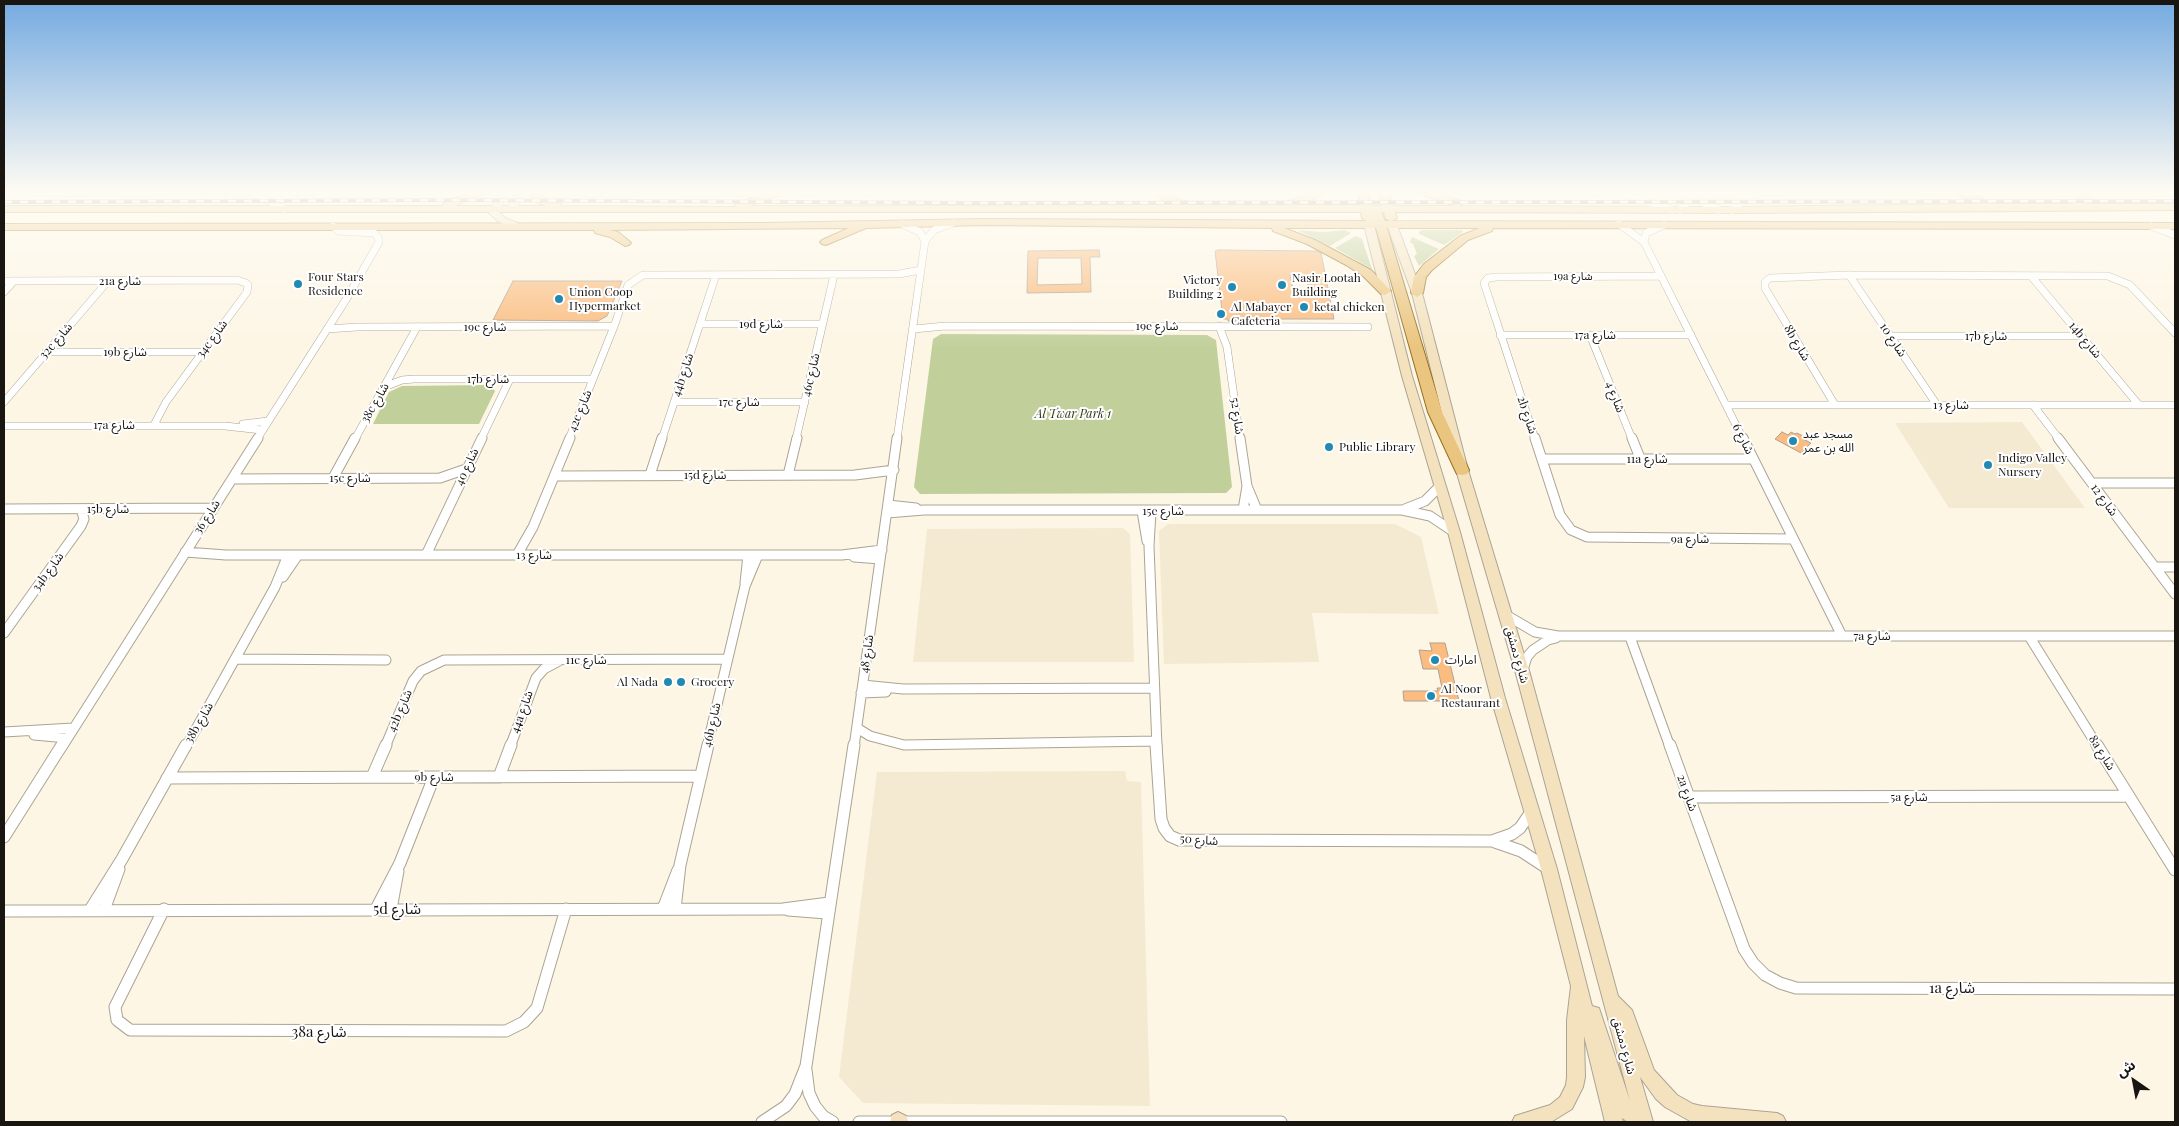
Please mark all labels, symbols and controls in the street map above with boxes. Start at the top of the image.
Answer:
place label: Four Stars Residence [308,270,364,298]
street label: 19a شارع [1553,270,1593,284]
place label: Nasir Lootah Building [1292,271,1361,299]
place label: Victory Building 2 [1168,273,1222,301]
street label: 21a شارع [99,274,141,288]
marker: Four Stars Residence [292,278,304,290]
marker: Nasir Lootah Building [1276,279,1288,291]
marker: Victory Building 2 [1226,281,1238,293]
place label: Union Coop Hypermarket [569,285,641,313]
marker: Union Coop Hypermarket [553,293,565,305]
place label: Al Mabayer Cafeteria [1231,300,1291,328]
place label: ketal chicken [1314,300,1385,314]
marker: ketal chicken [1298,301,1310,313]
marker: Al Mabayer Cafeteria [1215,308,1227,320]
street label: 34c شارع [193,317,231,361]
street label: 19d شارع [739,317,783,331]
street label: 19e شارع [1136,319,1178,333]
street label: 14b شارع [2066,319,2104,361]
street label: 32c شارع [36,320,76,362]
street label: 19c شارع [464,320,506,334]
street label: شارع 10 [1876,320,1910,360]
street label: 8b شارع [1781,322,1813,364]
street label: 17a شارع [1574,328,1616,342]
street label: 17b شارع [1965,329,2007,343]
street label: 19b شارع [103,345,147,359]
street label: 44b شارع [669,351,697,399]
street label: 46c شارع [799,352,823,398]
street label: 17b شارع [467,372,509,386]
street label: شارع 4 [1602,379,1628,415]
street label: 38c شارع [358,380,392,426]
street label: 42c شارع [565,388,595,434]
street label: 2b شارع [1514,394,1540,436]
street label: 17c شارع [718,395,760,409]
street label: شارع 52 [1227,397,1247,435]
street label: شارع 13 [1933,398,1969,412]
park label: Al Twar Park 1 [1035,407,1111,421]
street label: 17a شارع [93,418,135,432]
street label: شارع 6 [1729,421,1757,457]
place label: مسجد عبد الله بن عمر [1803,427,1854,455]
marker: مسجد عبد الله بن عمر [1787,435,1799,447]
place label: Public Library [1339,440,1415,454]
marker: Public Library [1323,441,1335,453]
street label: شارع 40 [452,446,482,488]
place label: Indigo Valley Nursery [1998,451,2067,479]
street label: 11a شارع [1626,452,1668,466]
marker: Indigo Valley Nursery [1982,459,1994,471]
street label: 15d شارع [684,468,726,482]
street label: 15c شارع [329,471,371,485]
street label: شارع 12 [2087,481,2121,519]
street label: شارع 36 [191,497,223,537]
street label: 15b شارع [87,502,129,516]
street label: 15e شارع [1142,504,1184,518]
street label: 9a شارع [1671,532,1709,546]
street label: شارع 13 [516,548,552,562]
street label: 34b شارع [29,550,67,594]
street label: شارع دمشق [1502,625,1532,685]
street label: 7a شارع [1853,629,1891,643]
street label: شارع 48 [857,634,877,674]
street label: 11c شارع [565,653,607,667]
place label: امارات [1445,653,1477,667]
marker: امارات [1429,654,1441,666]
place label: Al Nada [617,675,658,689]
place label: Grocery [691,675,734,689]
marker: Al Nada [662,676,674,688]
marker: Grocery [675,676,687,688]
place label: Al Noor Restaurant [1441,682,1500,710]
street label: 42b شارع [385,688,415,734]
street label: 44a شارع [508,689,536,735]
marker: Al Noor Restaurant [1425,690,1437,702]
street label: 38b شارع [182,700,216,746]
street label: 46b شارع [700,701,724,749]
street label: 8a شارع [2086,733,2118,773]
street label: 9b شارع [414,770,454,784]
street label: 2a شارع [1674,773,1700,813]
street label: 5a شارع [1890,790,1928,804]
street label: شارع 50 [1179,831,1219,849]
street label: 5d شارع [373,900,421,918]
street label: 1a شارع [1929,979,1975,997]
street label: شارع دمشق [1610,1016,1638,1076]
street label: 38a شارع [291,1023,347,1041]
text: ش [2112,1055,2139,1081]
north arrow [2109,1056,2159,1106]

